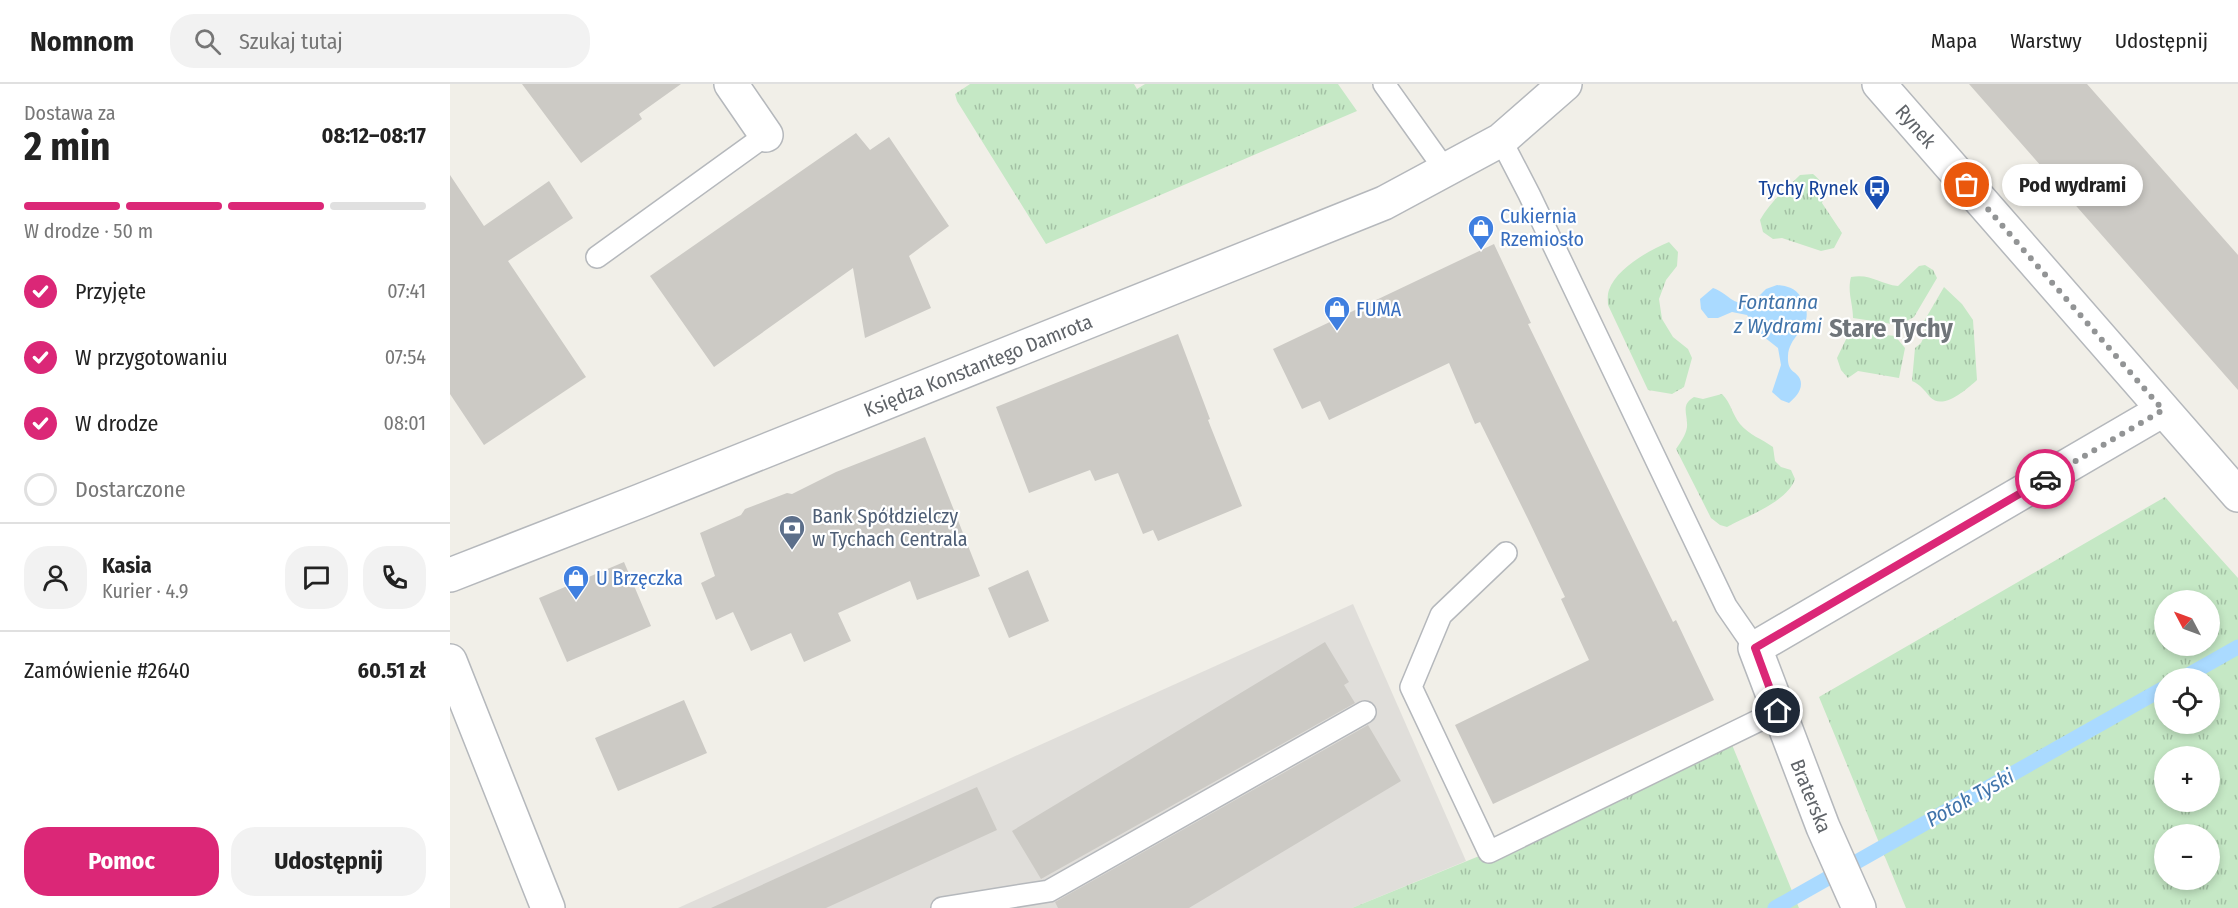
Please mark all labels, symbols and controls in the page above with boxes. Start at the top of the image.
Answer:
search box [170,14,590,68]
text: Nomnom [30,25,134,58]
icon: search [191,25,224,58]
text: Szukaj tutaj [239,28,343,55]
text: Mapa [1931,28,1977,54]
text: Warstwy [2010,28,2082,54]
text: Udostępnij [2115,28,2208,54]
street label: Rynek [1890,100,1942,153]
text: Dostawa za [24,101,116,125]
text: 08:12–08:17 [322,122,426,149]
text: 2 min [24,124,110,170]
pin [1941,159,1992,210]
callout: Pod wydrami [2003,164,2144,206]
icon: bag [1950,168,1983,201]
bus stop icon: Tychy Rynek [1862,173,1892,211]
text: Pod wydrami [2019,173,2126,197]
place label: Tychy Rynek [1759,176,1859,200]
place label: Cukiernia Rzemiosło [1500,204,1584,251]
shop icon: Cukiernia Rzemiosło [1466,213,1496,251]
text: W drodze · 50 m [24,219,153,243]
icon: check [24,275,57,308]
text: Przyjęte [75,278,146,305]
text: 07:41 [387,279,426,303]
water label: Fontanna z Wydrami [1733,289,1823,339]
shop icon: FUMA [1322,294,1352,332]
place label: FUMA [1356,297,1402,321]
street label: Księdza Konstantego Damrota [860,309,1096,422]
district label: Stare Tychy [1829,313,1953,344]
icon: check [24,341,57,374]
text: W przygotowaniu [75,344,228,371]
text: 07:54 [385,345,426,369]
icon: check [24,407,57,440]
text: W drodze [75,410,158,437]
text: 08:01 [384,411,426,435]
courier [2015,449,2075,509]
icon: car [2029,463,2062,496]
text: Dostarczone [75,476,186,503]
place label: Bank Spółdzielczy w Tychach Centrala [812,504,967,551]
bank icon: Bank Spółdzielczy w Tychach Centrala [777,513,807,551]
button: person [24,546,87,609]
button: chat [285,546,348,609]
button: phone [363,546,426,609]
text: Kasia [102,552,152,579]
shop icon: U Brzęczka [561,563,591,601]
place label: U Brzęczka [596,566,683,590]
text: Kurier · 4.9 [102,579,189,603]
north arrow [2154,590,2220,656]
map controls [2154,590,2220,890]
text: Zamówienie #2640 [24,657,190,684]
text: 60.51 zł [358,657,426,684]
button: locate [2154,668,2220,734]
pin [1752,685,1803,736]
icon: home [1761,694,1794,727]
button: + [2154,746,2220,812]
street label: Braterska [1785,756,1837,836]
water label: Potok Tyski [1922,763,2019,833]
button: − [2154,824,2220,890]
button: Pomoc [24,827,219,896]
button: Udostępnij [231,827,426,896]

